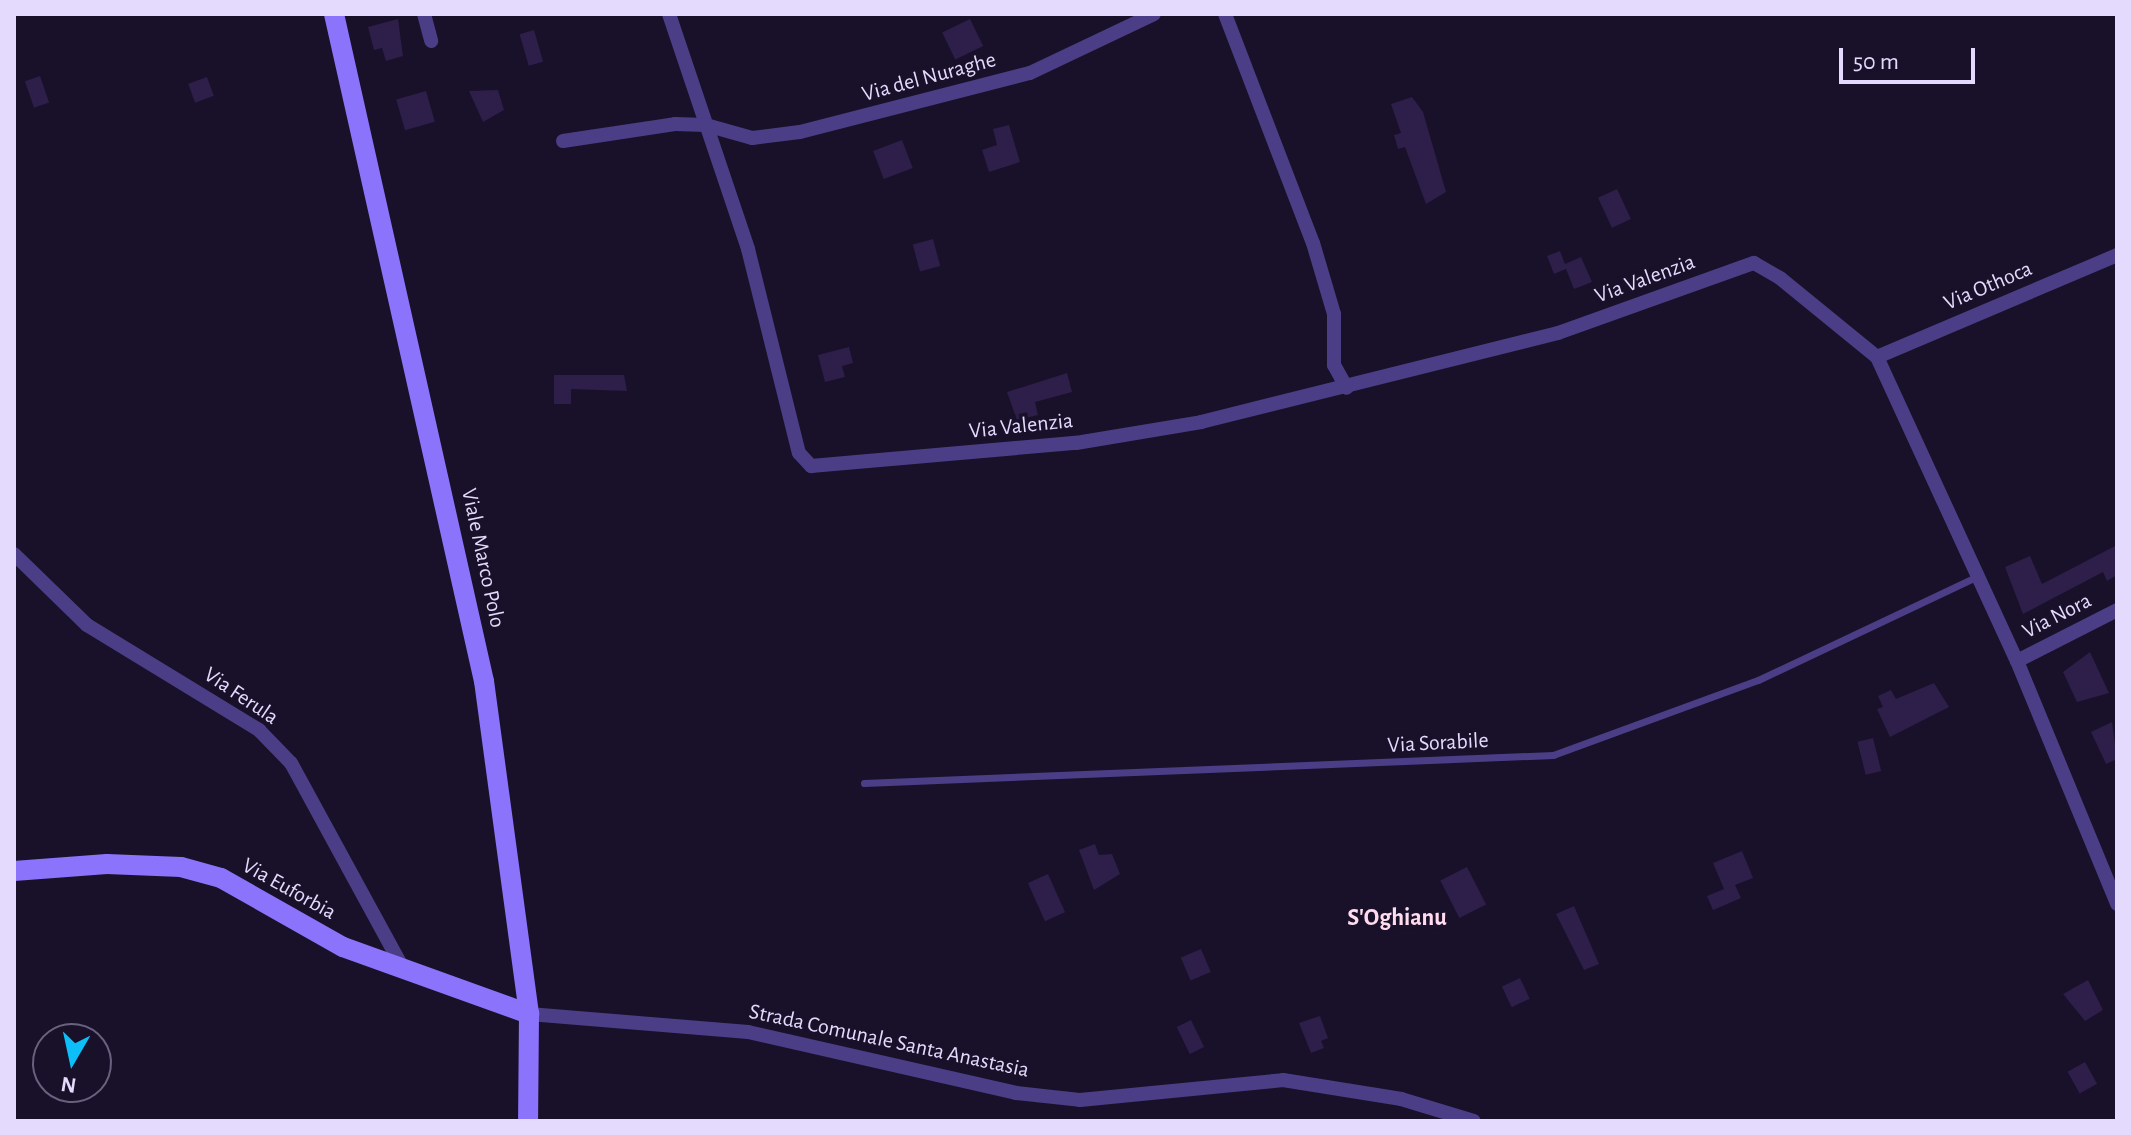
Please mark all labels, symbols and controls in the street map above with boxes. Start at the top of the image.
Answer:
scale bar [1843,32,1979,82]
street label: Via del Nuraghe [859,46,999,108]
text: 50 m [1853,50,1899,74]
street label: Via Valenzia [1591,249,1699,309]
street label: Via Othoca [1940,256,2036,316]
street label: Via Valenzia [968,407,1074,445]
street label: Viale Marco Polo [455,486,511,630]
street label: Via Nora [2018,587,2096,645]
street label: Via Ferula [199,661,283,731]
street label: Via Sorabile [1387,727,1489,759]
street label: Via Euforbia [237,852,341,926]
district label: S'Oghianu [1347,905,1447,933]
street label: Strada Comunale Santa Anastasia [747,998,1031,1084]
north arrow [32,1023,112,1103]
text: N [59,1073,78,1097]

